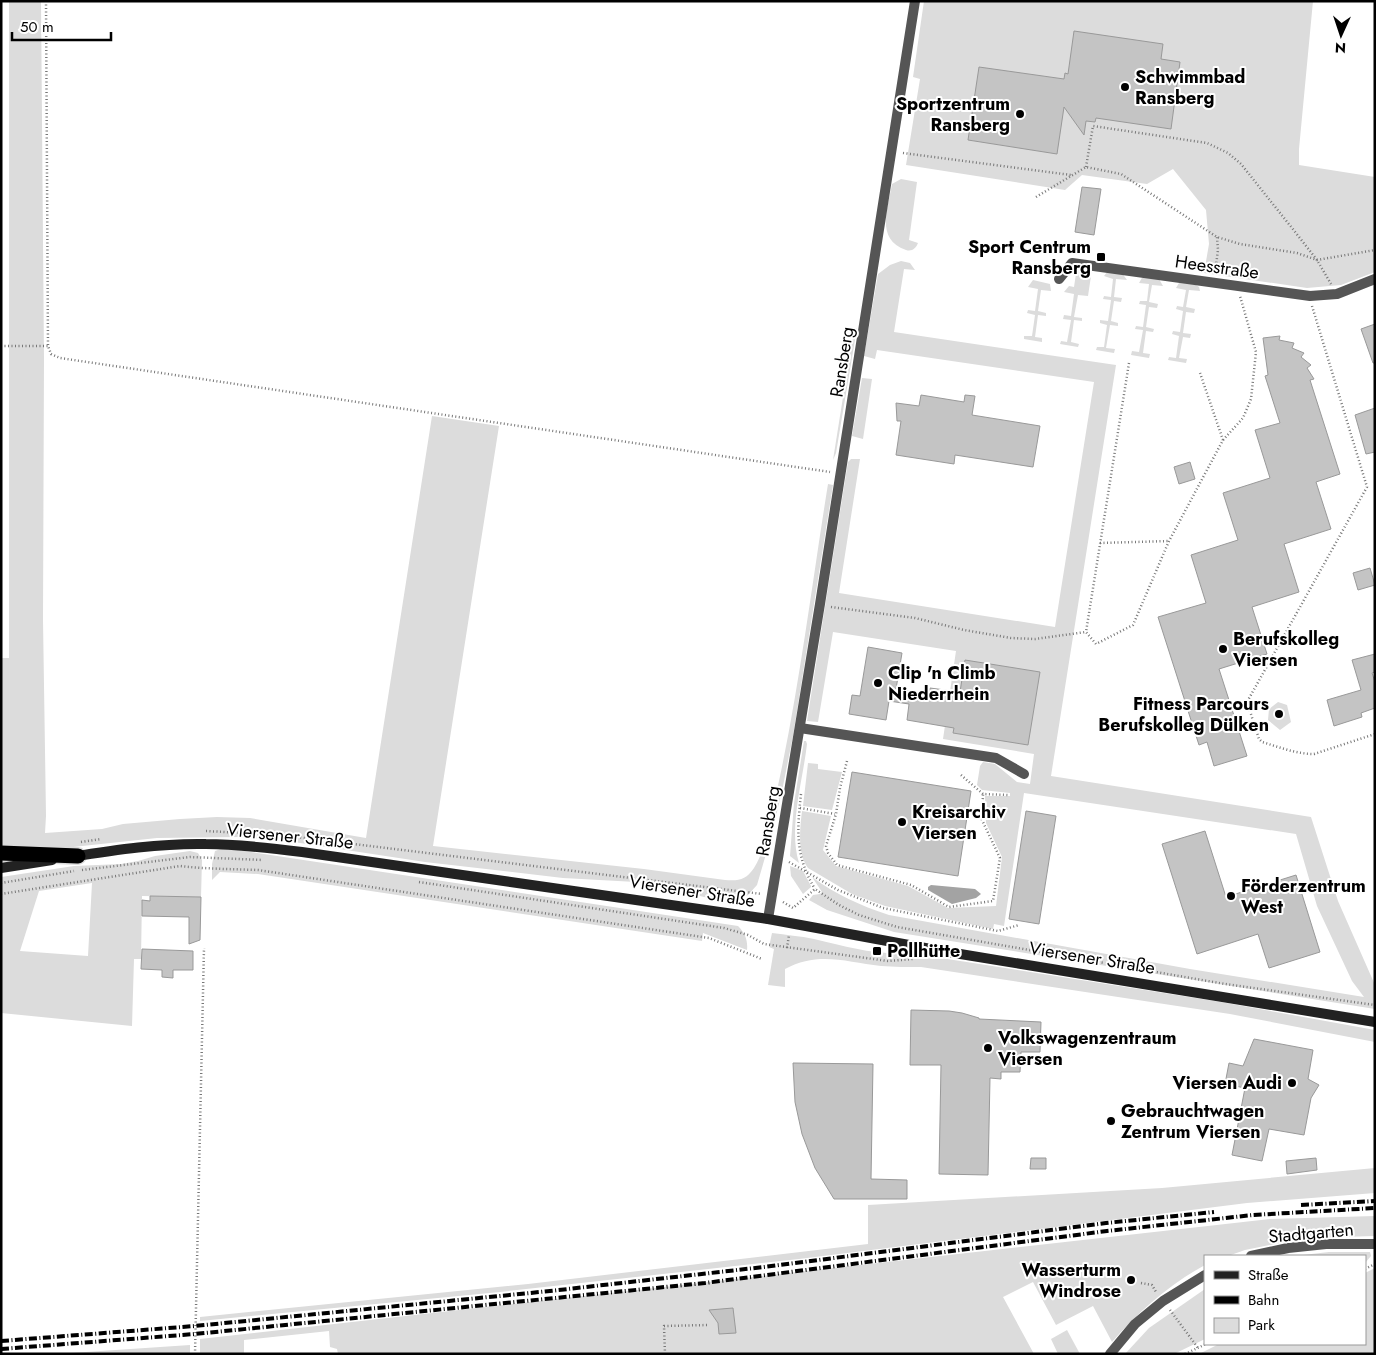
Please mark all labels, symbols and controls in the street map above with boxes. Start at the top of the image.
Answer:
scale bar [12,10,111,42]
north arrow [1316,10,1366,60]
text: 50 m [20,16,54,38]
text: N [1334,38,1346,58]
place label: Schwimmbad Ransberg [1135,64,1245,111]
marker: Schwimmbad Ransberg [1119,81,1131,93]
place label: Sportzentrum Ransberg [896,91,1010,138]
marker: Sportzentrum Ransberg [1014,108,1026,120]
place label: Sport Centrum Ransberg [968,234,1091,281]
street label: Heesstraße [1173,248,1261,286]
marker: Sport Centrum Ransberg [1095,251,1107,263]
street label: Ransberg [824,325,860,399]
place label: Berufskolleg Viersen [1232,626,1339,673]
marker: Berufskolleg Viersen [1217,643,1229,655]
place label: Clip 'n Climb Niederrhein [888,660,996,707]
marker: Clip 'n Climb Niederrhein [872,677,884,689]
place label: Fitness Parcours Berufskolleg Dülken [1098,691,1269,738]
marker: Fitness Parcours Berufskolleg Dülken [1273,708,1285,720]
street label: Ransberg [750,784,786,858]
place label: Kreisarchiv Viersen [911,799,1006,846]
street label: Viersener Straße [225,816,355,856]
marker: Kreisarchiv Viersen [896,816,908,828]
street label: Viersener Straße [627,868,757,914]
place label: Förderzentrum West [1241,873,1366,920]
marker: Förderzentrum West [1225,890,1237,902]
street label: Viersener Straße [1027,935,1157,981]
place label: Pollhütte [887,938,960,964]
marker: Pollhütte [871,945,883,957]
place label: Volkswagenzentraum Viersen [997,1025,1177,1072]
marker: Volkswagenzentraum Viersen [982,1042,994,1054]
place label: Viersen Audi [1172,1070,1282,1096]
marker: Viersen Audi [1286,1077,1298,1089]
place label: Gebrauchtwagen Zentrum Viersen [1121,1098,1264,1145]
marker: Gebrauchtwagen Zentrum Viersen [1105,1115,1117,1127]
street label: Stadtgarten [1267,1216,1355,1250]
legend [1204,1255,1366,1345]
place label: Wasserturm Windrose [1022,1257,1121,1304]
text: Straße [1248,1264,1289,1286]
marker: Wasserturm Windrose [1125,1274,1137,1286]
text: Bahn [1248,1289,1279,1311]
text: Park [1248,1314,1275,1336]

